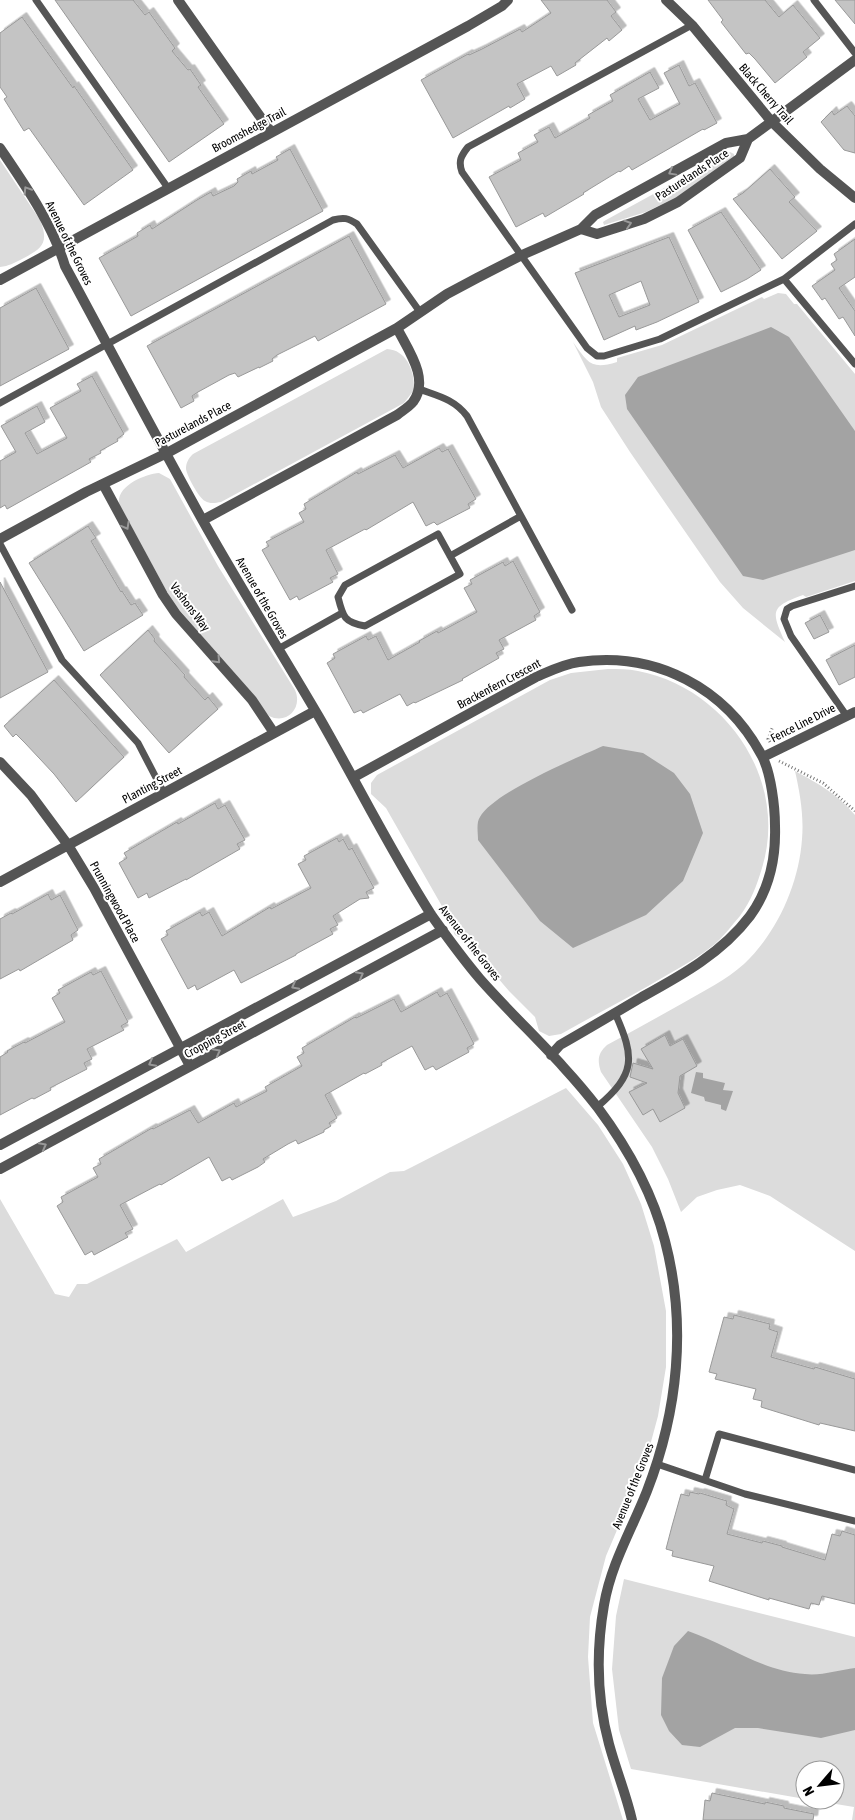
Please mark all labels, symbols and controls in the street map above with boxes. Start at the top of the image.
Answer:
street label: Black Cherry Trail [736,61,797,128]
street label: Broomshedge Trail [210,104,289,155]
street label: Pasturelands Place [653,146,731,204]
one-way arrow [668,166,677,176]
one-way arrow [24,186,33,195]
street label: Avenue of the Groves [43,199,95,287]
one-way arrow [623,220,632,230]
street label: Pasturelands Place [152,398,234,450]
one-way arrow [120,521,130,530]
street label: Avenue of the Groves [233,555,291,641]
street label: Vashons Way [167,580,213,634]
one-way arrow [211,655,220,664]
street label: Brackenfern Crescent [455,656,544,712]
street label: Fence Line Drive [768,701,838,745]
street label: Planting Street [120,763,185,807]
street label: Prunningwood Place [87,859,143,945]
street label: Avenue of the Groves [436,903,504,983]
one-way arrow [354,971,363,981]
one-way arrow [292,980,301,990]
street label: Cropping Street [182,1017,249,1061]
one-way arrow [211,1048,220,1058]
one-way arrow [149,1057,158,1067]
one-way arrow [38,1142,47,1152]
street label: Avenue of the Groves [609,1441,657,1531]
north arrow [795,1760,845,1810]
text: N [800,1784,818,1799]

